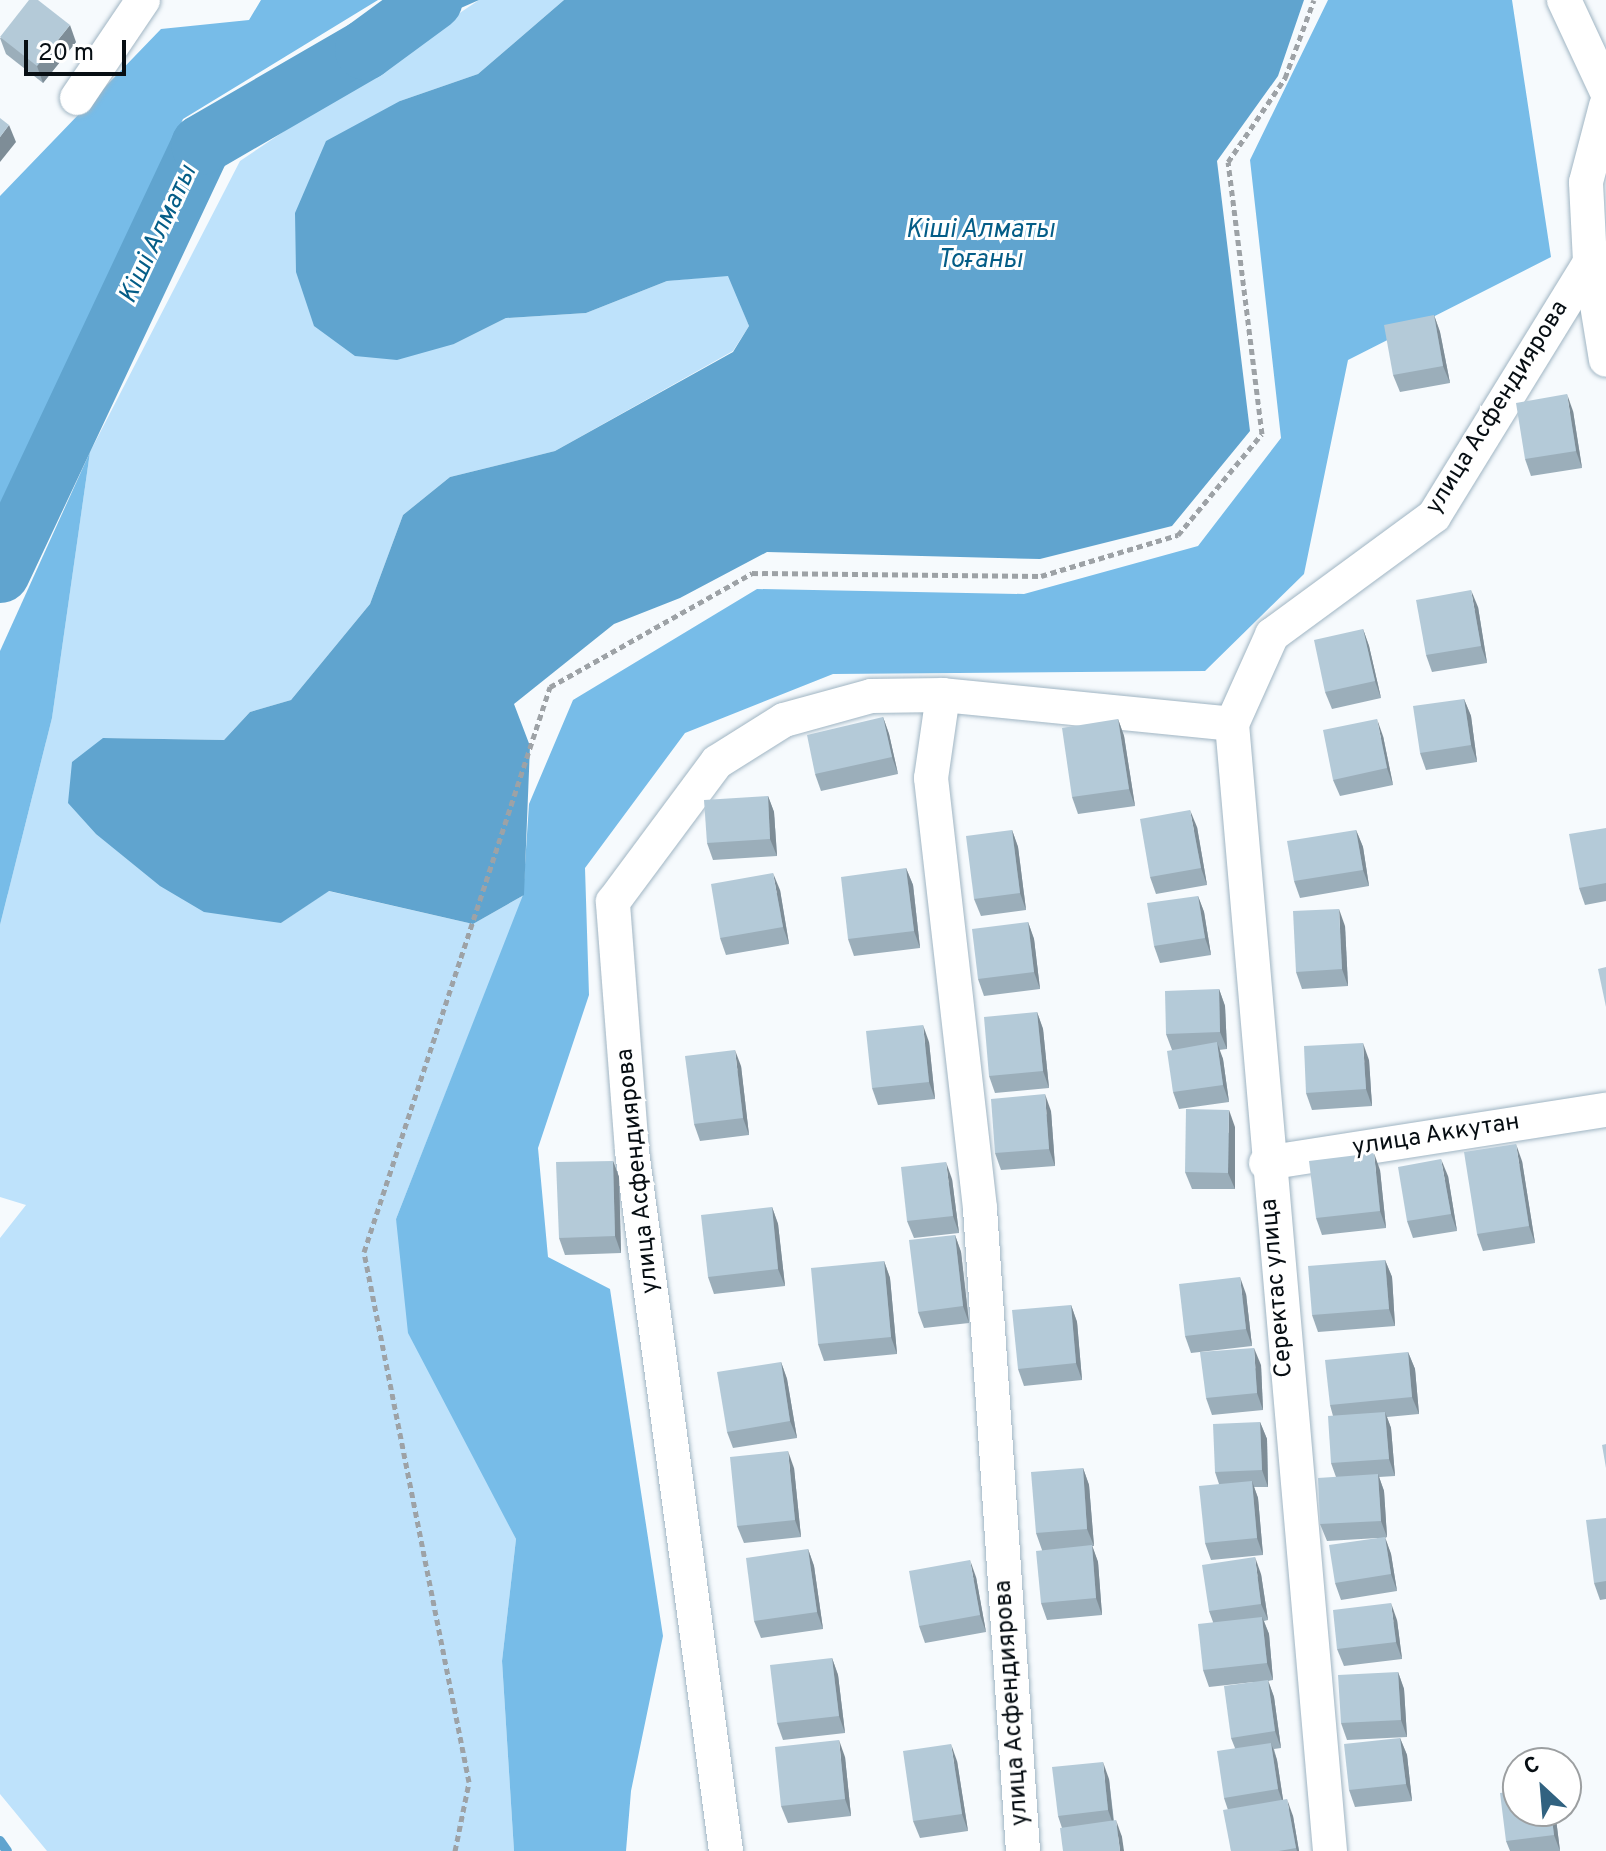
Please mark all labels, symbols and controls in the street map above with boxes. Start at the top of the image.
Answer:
scale bar [28,24,130,74]
text: 20 m [38,39,94,69]
water label: Кіші Алматы [113,160,205,310]
water label: Кіші Алматы Тоғаны [905,215,1055,276]
street label: улица Асфендиярова [1420,296,1576,520]
street label: улица Асфендиярова [612,1047,666,1295]
street label: улица Аккутан [1350,1108,1522,1164]
street label: Серектас улица [1256,1197,1300,1379]
street label: улица Асфендиярова [990,1579,1036,1827]
north arrow [1502,1747,1582,1827]
text: С [1520,1752,1544,1782]

